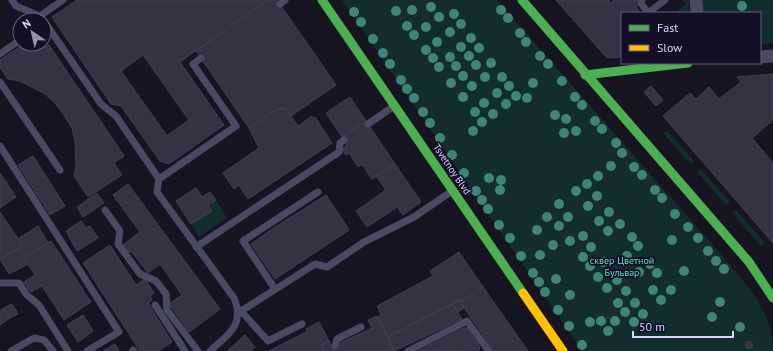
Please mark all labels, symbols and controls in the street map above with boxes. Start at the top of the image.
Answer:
north arrow [12,12,52,52]
legend [621,12,761,64]
text: N [19,16,33,32]
text: Fast [657,20,678,35]
text: Slow [657,40,682,55]
street label: Tsvetnoy Blvd [430,141,474,197]
park label: сквер Цветной Бульвар [590,254,654,279]
scale bar [633,313,733,339]
text: 50 m [639,319,665,334]

